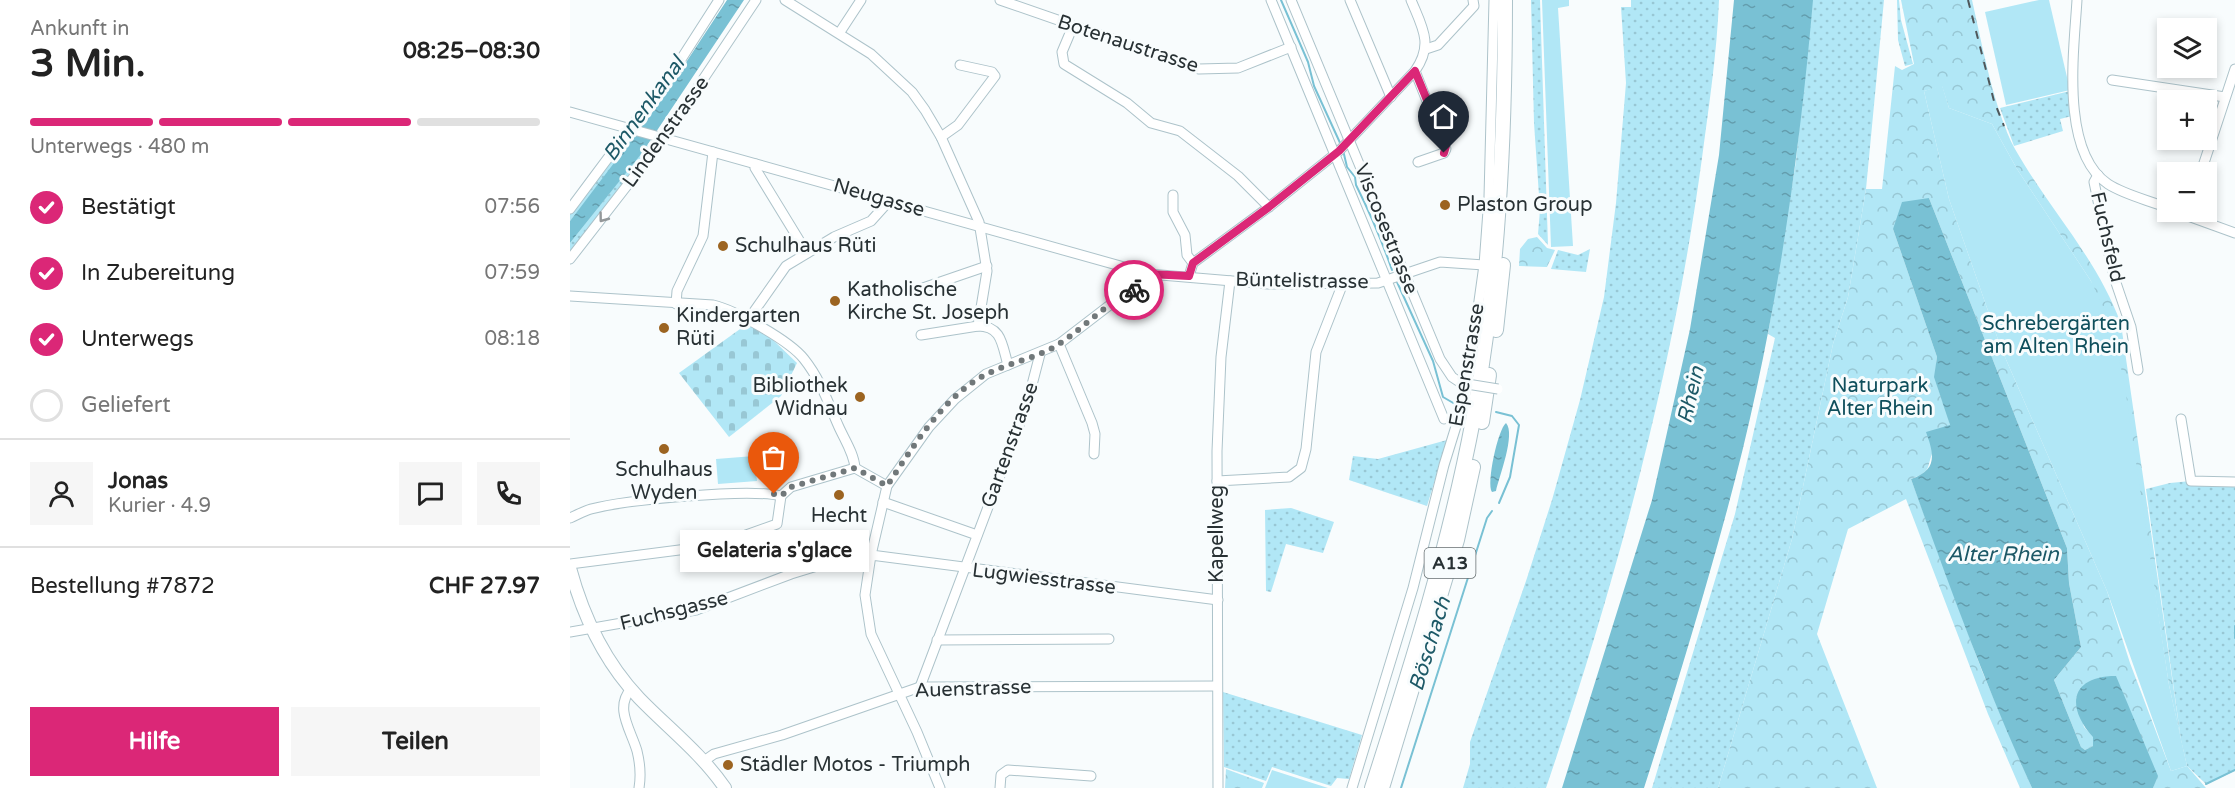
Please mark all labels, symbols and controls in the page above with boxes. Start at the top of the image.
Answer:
street label: Botenaustrasse [1055,10,1201,78]
text: Ankunft in [30,17,129,41]
map controls [2157,18,2217,222]
button: layers [2157,18,2217,78]
text: 08:25–08:30 [403,38,540,64]
text: 3 Min. [30,40,146,87]
water label: Binnenkanal [598,50,692,166]
street label: Lindenstrasse [618,72,714,192]
button: + [2157,90,2217,150]
pin [1418,91,1469,153]
icon: home [1427,100,1460,133]
text: Unterwegs · 480 m [30,135,209,159]
street label: Viscosestrasse [1349,160,1423,298]
button: − [2157,162,2217,222]
street label: Neugasse [831,174,927,222]
street label: Fuchsfeld [2085,189,2129,285]
icon: check [30,191,63,224]
place label: Plaston Group [1457,193,1593,217]
text: Bestätigt [81,194,176,220]
text: 07:56 [485,195,540,219]
marker: Plaston Group [1438,198,1452,212]
one-way arrow [599,212,610,223]
place label: Schulhaus Rüti [735,234,877,258]
marker: Schulhaus Rüti [716,239,730,253]
icon: check [30,257,63,290]
text: In Zubereitung [81,260,235,286]
courier [1104,260,1164,320]
text: 07:59 [485,261,540,285]
street label: Büntelistrasse [1235,268,1369,294]
icon: bike [1118,274,1151,307]
place label: Katholische Kirche St. Joseph [847,278,1009,325]
marker: Katholische Kirche St. Joseph [828,294,842,308]
street label: Espenstrasse [1444,301,1490,429]
place label: Kindergarten Rüti [676,304,800,351]
park label: Schrebergärten am Alten Rhein [1982,312,2130,359]
marker: Kindergarten Rüti [657,321,671,335]
icon: check [30,323,63,356]
text: Unterwegs [81,326,194,352]
text: 08:18 [485,327,540,351]
water label: Rhein [1672,363,1710,426]
place label: Bibliothek Widnau [753,374,848,421]
park label: Naturpark Alter Rhein [1827,374,1933,421]
street label: Gartenstrasse [976,379,1044,511]
marker: Bibliothek Widnau [853,390,867,404]
text: Geliefert [81,392,171,418]
pin [748,432,799,494]
icon: bag [757,441,790,474]
marker: Schulhaus Wyden [657,442,671,456]
place label: Schulhaus Wyden [615,458,713,505]
button: person [30,462,93,525]
button: chat [399,462,462,525]
button: phone [477,462,540,525]
text: Jonas [108,468,168,494]
street label: Kapellweg [1205,485,1229,583]
marker: Hecht [832,488,846,502]
text: Kurier · 4.9 [108,494,211,518]
place label: Hecht [811,504,868,528]
callout: Gelateria s'glace [680,530,868,572]
text: Gelateria s'glace [697,539,852,563]
water label: Alter Rhein [1947,542,2060,567]
road number: A13 [1424,548,1476,578]
street label: Lugwiesstrasse [971,558,1117,600]
text: Bestellung #7872 [30,573,215,599]
text: CHF 27.97 [429,573,540,599]
street label: Fuchsgasse [618,586,730,636]
water label: Böschach [1404,593,1456,694]
street label: Auenstrasse [914,675,1032,703]
button: Hilfe [30,707,279,776]
button: Teilen [291,707,540,776]
place label: Städler Motos - Triumph [740,753,970,777]
marker: Städler Motos - Triumph [721,758,735,772]

